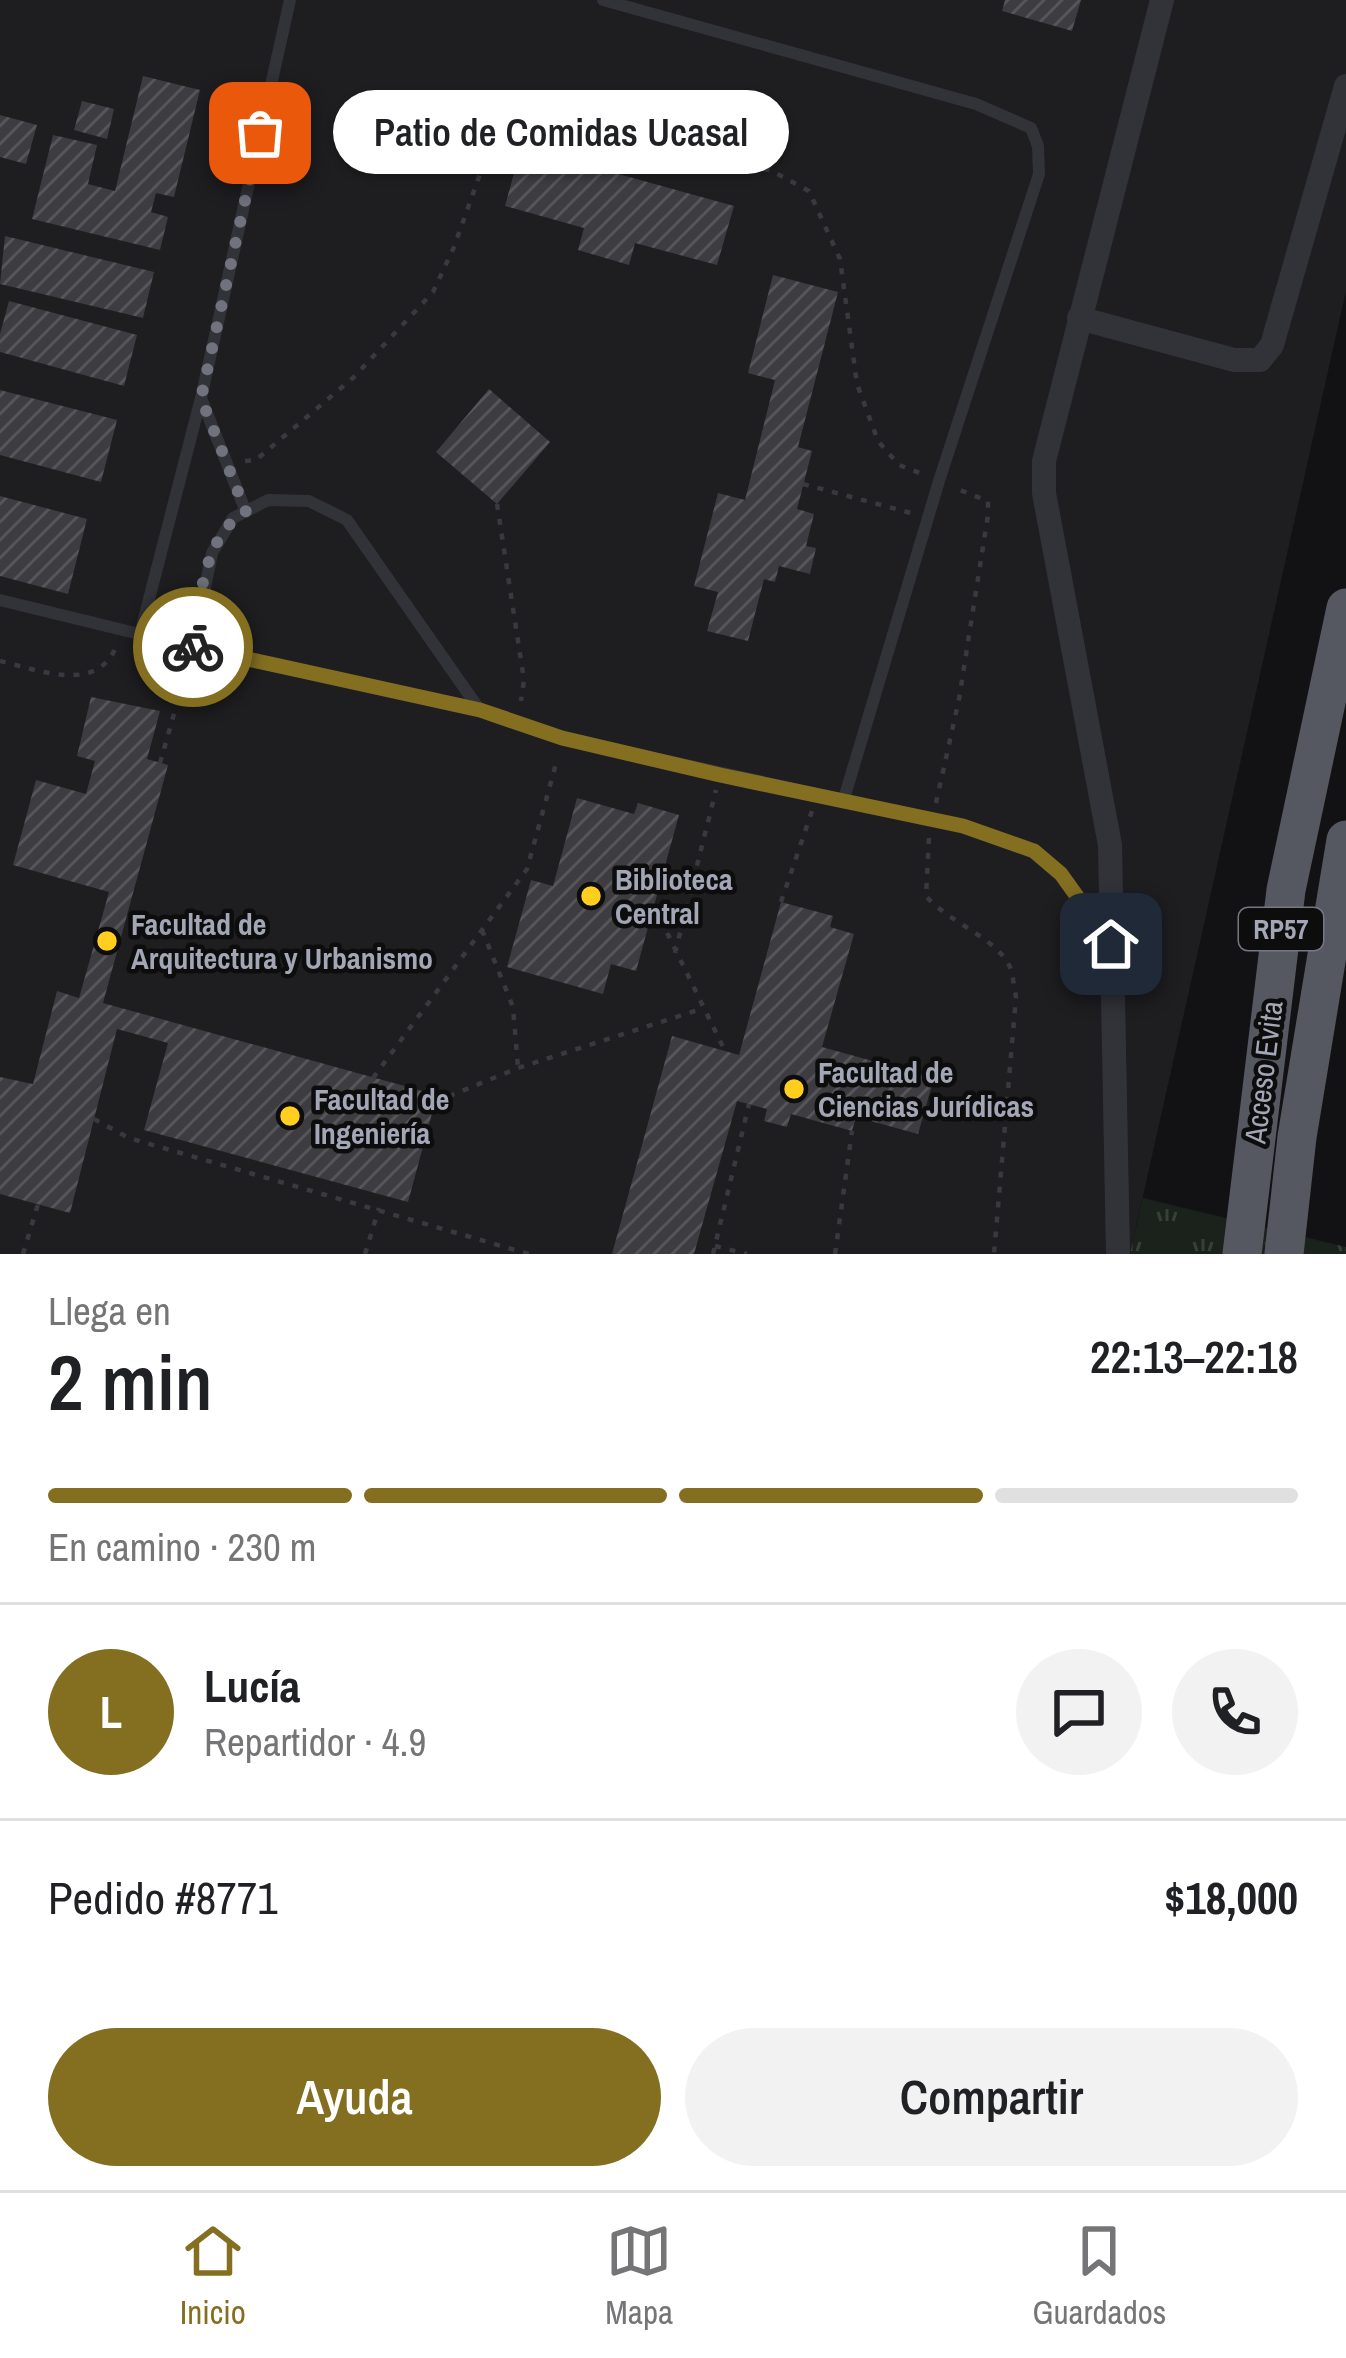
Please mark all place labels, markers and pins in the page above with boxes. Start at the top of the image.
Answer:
pin [209,82,311,184]
callout: Patio de Comidas Ucasal [332,91,788,175]
place label: Biblioteca Central [615,859,733,933]
marker: Biblioteca Central [578,883,604,909]
pin [1060,893,1162,995]
place label: Facultad de Arquitectura y Urbanismo [131,904,433,978]
marker: Facultad de Arquitectura y Urbanismo [94,928,120,954]
place label: Facultad de Ciencias Jurídicas [818,1052,1034,1126]
marker: Facultad de Ciencias Jurídicas [781,1076,807,1102]
place label: Facultad de Ingeniería [314,1079,450,1153]
marker: Facultad de Ingeniería [277,1103,303,1129]

